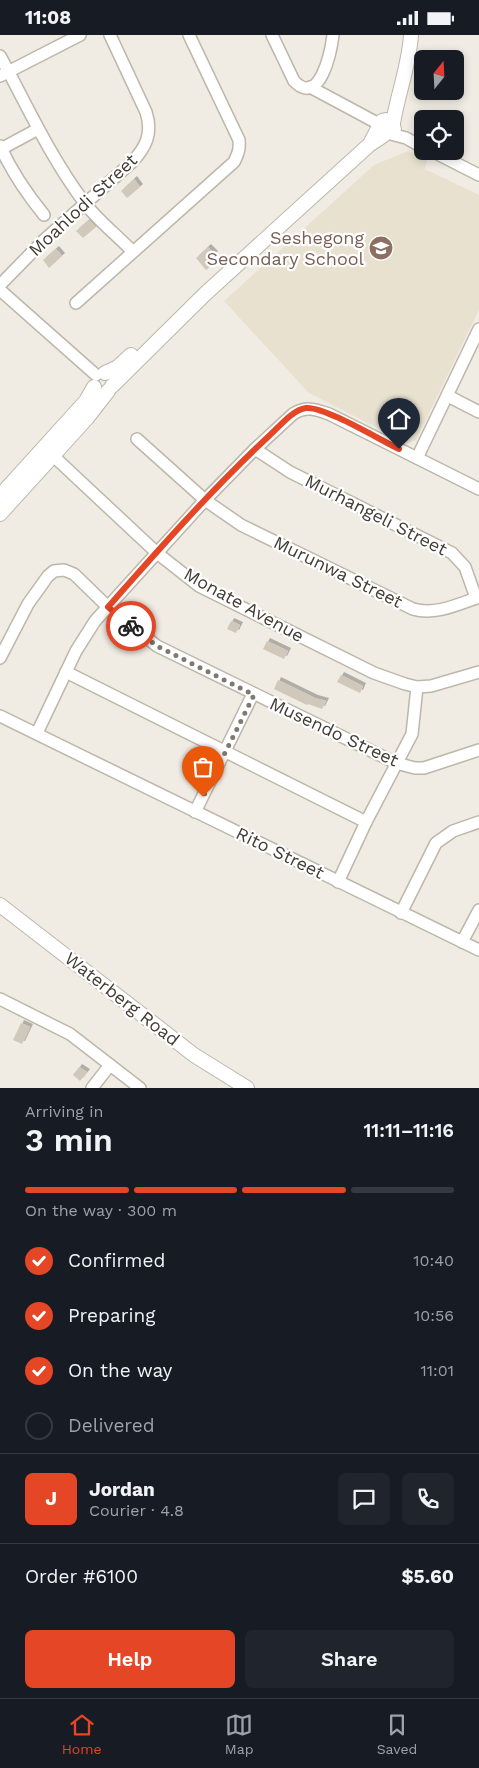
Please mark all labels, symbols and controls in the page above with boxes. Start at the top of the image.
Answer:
text: 11:08 [25,6,71,29]
north arrow [414,50,464,100]
map controls [414,50,464,160]
button: locate [414,110,464,160]
street label: Moahlodi Street [24,149,141,260]
place label: Seshegong Secondary School [206,227,364,269]
school or university icon: Seshegong Secondary School [368,235,394,261]
pin [378,398,420,449]
icon: home [385,405,413,433]
street label: Murhangeli Street [302,470,451,560]
street label: Murunwa Street [270,531,406,612]
street label: Monate Avenue [181,563,308,646]
courier [106,601,156,651]
icon: bike [117,612,145,640]
street label: Musendo Street [266,692,402,771]
pin [182,746,224,797]
icon: bag [189,753,217,781]
street label: Rito Street [233,822,328,883]
street label: Waterberg Road [61,947,184,1050]
text: Arriving in [25,1102,103,1121]
text: 11:11–11:16 [363,1119,454,1142]
text: 3 min [25,1121,113,1159]
text: On the way · 300 m [25,1201,177,1220]
icon: check [25,1247,53,1275]
text: Confirmed [68,1249,165,1272]
text: 10:40 [413,1251,454,1270]
icon: check [25,1302,53,1330]
text: Preparing [68,1304,155,1327]
text: 10:56 [414,1306,454,1325]
icon: check [25,1357,53,1385]
text: On the way [68,1359,172,1382]
text: 11:01 [421,1361,454,1380]
text: Delivered [68,1414,155,1437]
button: chat [338,1473,390,1525]
button: phone [402,1473,454,1525]
text: Jordan [89,1478,155,1501]
text: J [45,1487,57,1510]
text: Courier · 4.8 [89,1501,184,1520]
text: Order #6100 [25,1565,138,1588]
text: $5.60 [401,1565,454,1588]
button: Help [25,1630,235,1688]
button: Share [245,1630,454,1688]
tab: Home [62,1711,102,1757]
tab: Map [225,1711,253,1757]
tab: Saved [377,1711,417,1757]

